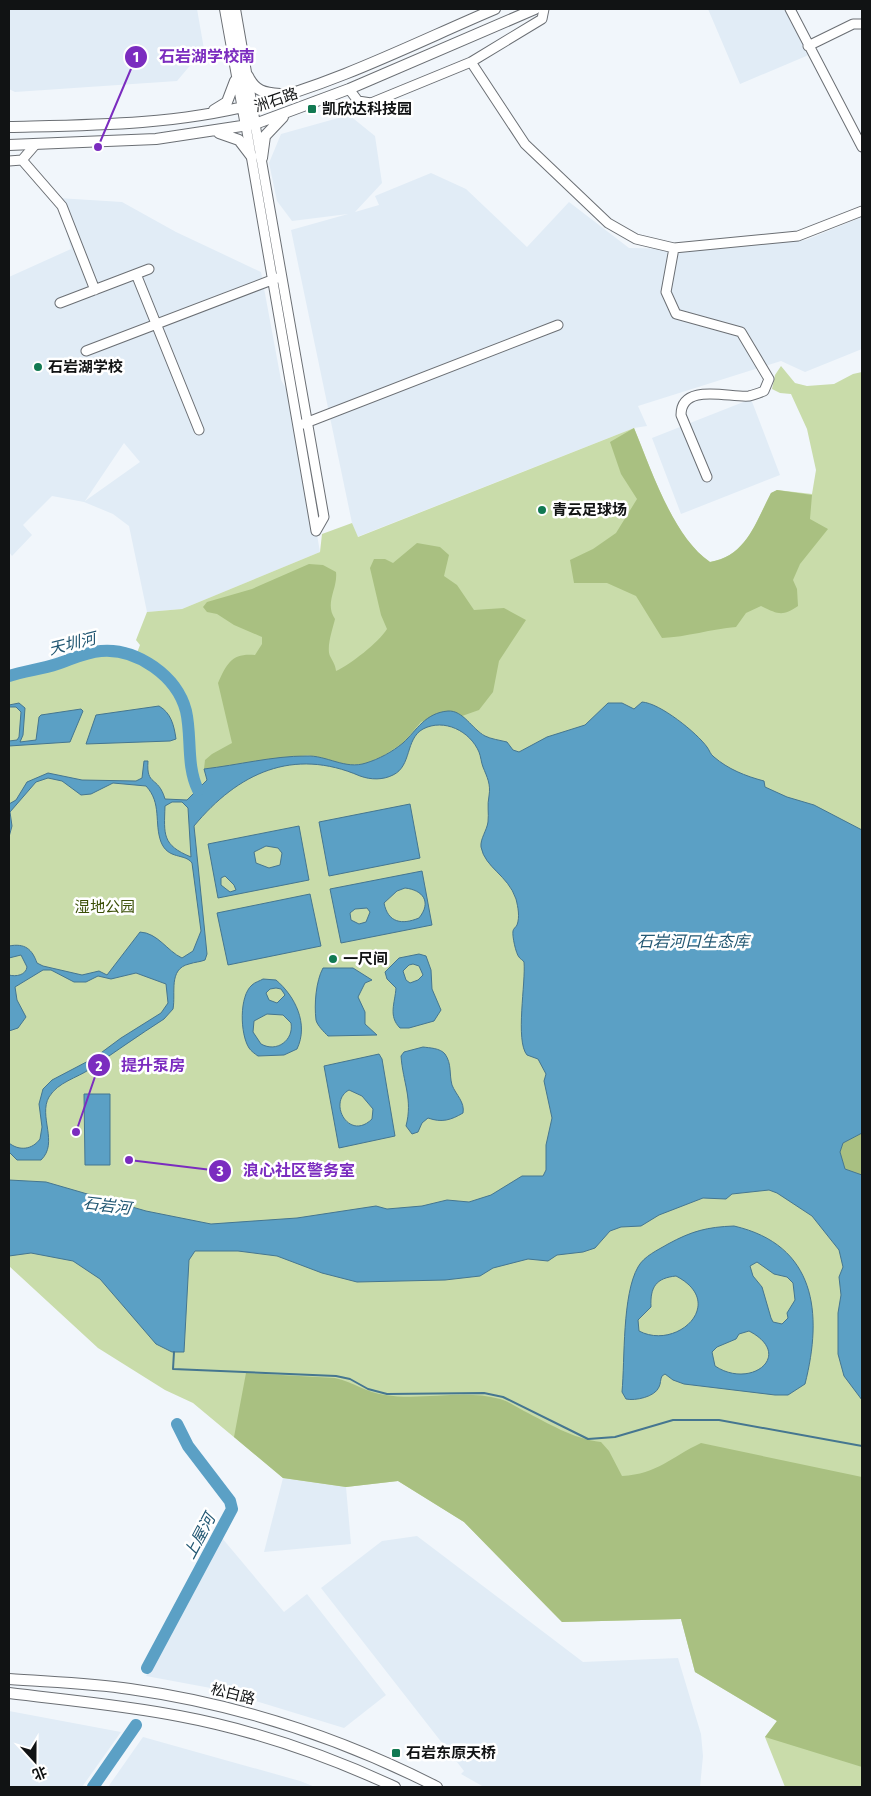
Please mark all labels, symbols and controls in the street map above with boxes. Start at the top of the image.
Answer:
callout: 石岩湖学校南 [124,41,265,72]
text: 石岩湖学校南 [159,47,255,66]
text: 1 [133,48,139,66]
street label: 洲石路 [252,84,300,116]
place label: 凯欣达科技园 [322,100,412,118]
marker: 凯欣达科技园 [306,103,318,115]
place label: 石岩湖学校 [48,358,123,376]
marker: 石岩湖学校 [32,361,44,373]
place label: 青云足球场 [552,501,627,519]
marker: 青云足球场 [536,504,548,516]
water label: 天圳河 [47,628,101,659]
park label: 湿地公园 [75,898,135,916]
water label: 石岩河口生态库 [637,932,752,951]
place label: 一尺间 [343,950,388,968]
marker: 一尺间 [327,953,339,965]
callout: 提升泵房 [86,1050,195,1081]
text: 提升泵房 [121,1056,185,1075]
text: 2 [95,1057,103,1075]
callout: 浪心社区警务室 [208,1155,365,1186]
text: 浪心社区警务室 [243,1161,355,1180]
text: 3 [215,1162,224,1180]
water label: 石岩河 [82,1193,135,1218]
water label: 上屋河 [180,1508,221,1562]
street label: 松白路 [209,1680,257,1708]
north arrow [10,1736,60,1786]
place label: 石岩东原天桥 [406,1744,496,1762]
marker: 石岩东原天桥 [390,1747,402,1759]
text: 北 [30,1762,49,1783]

